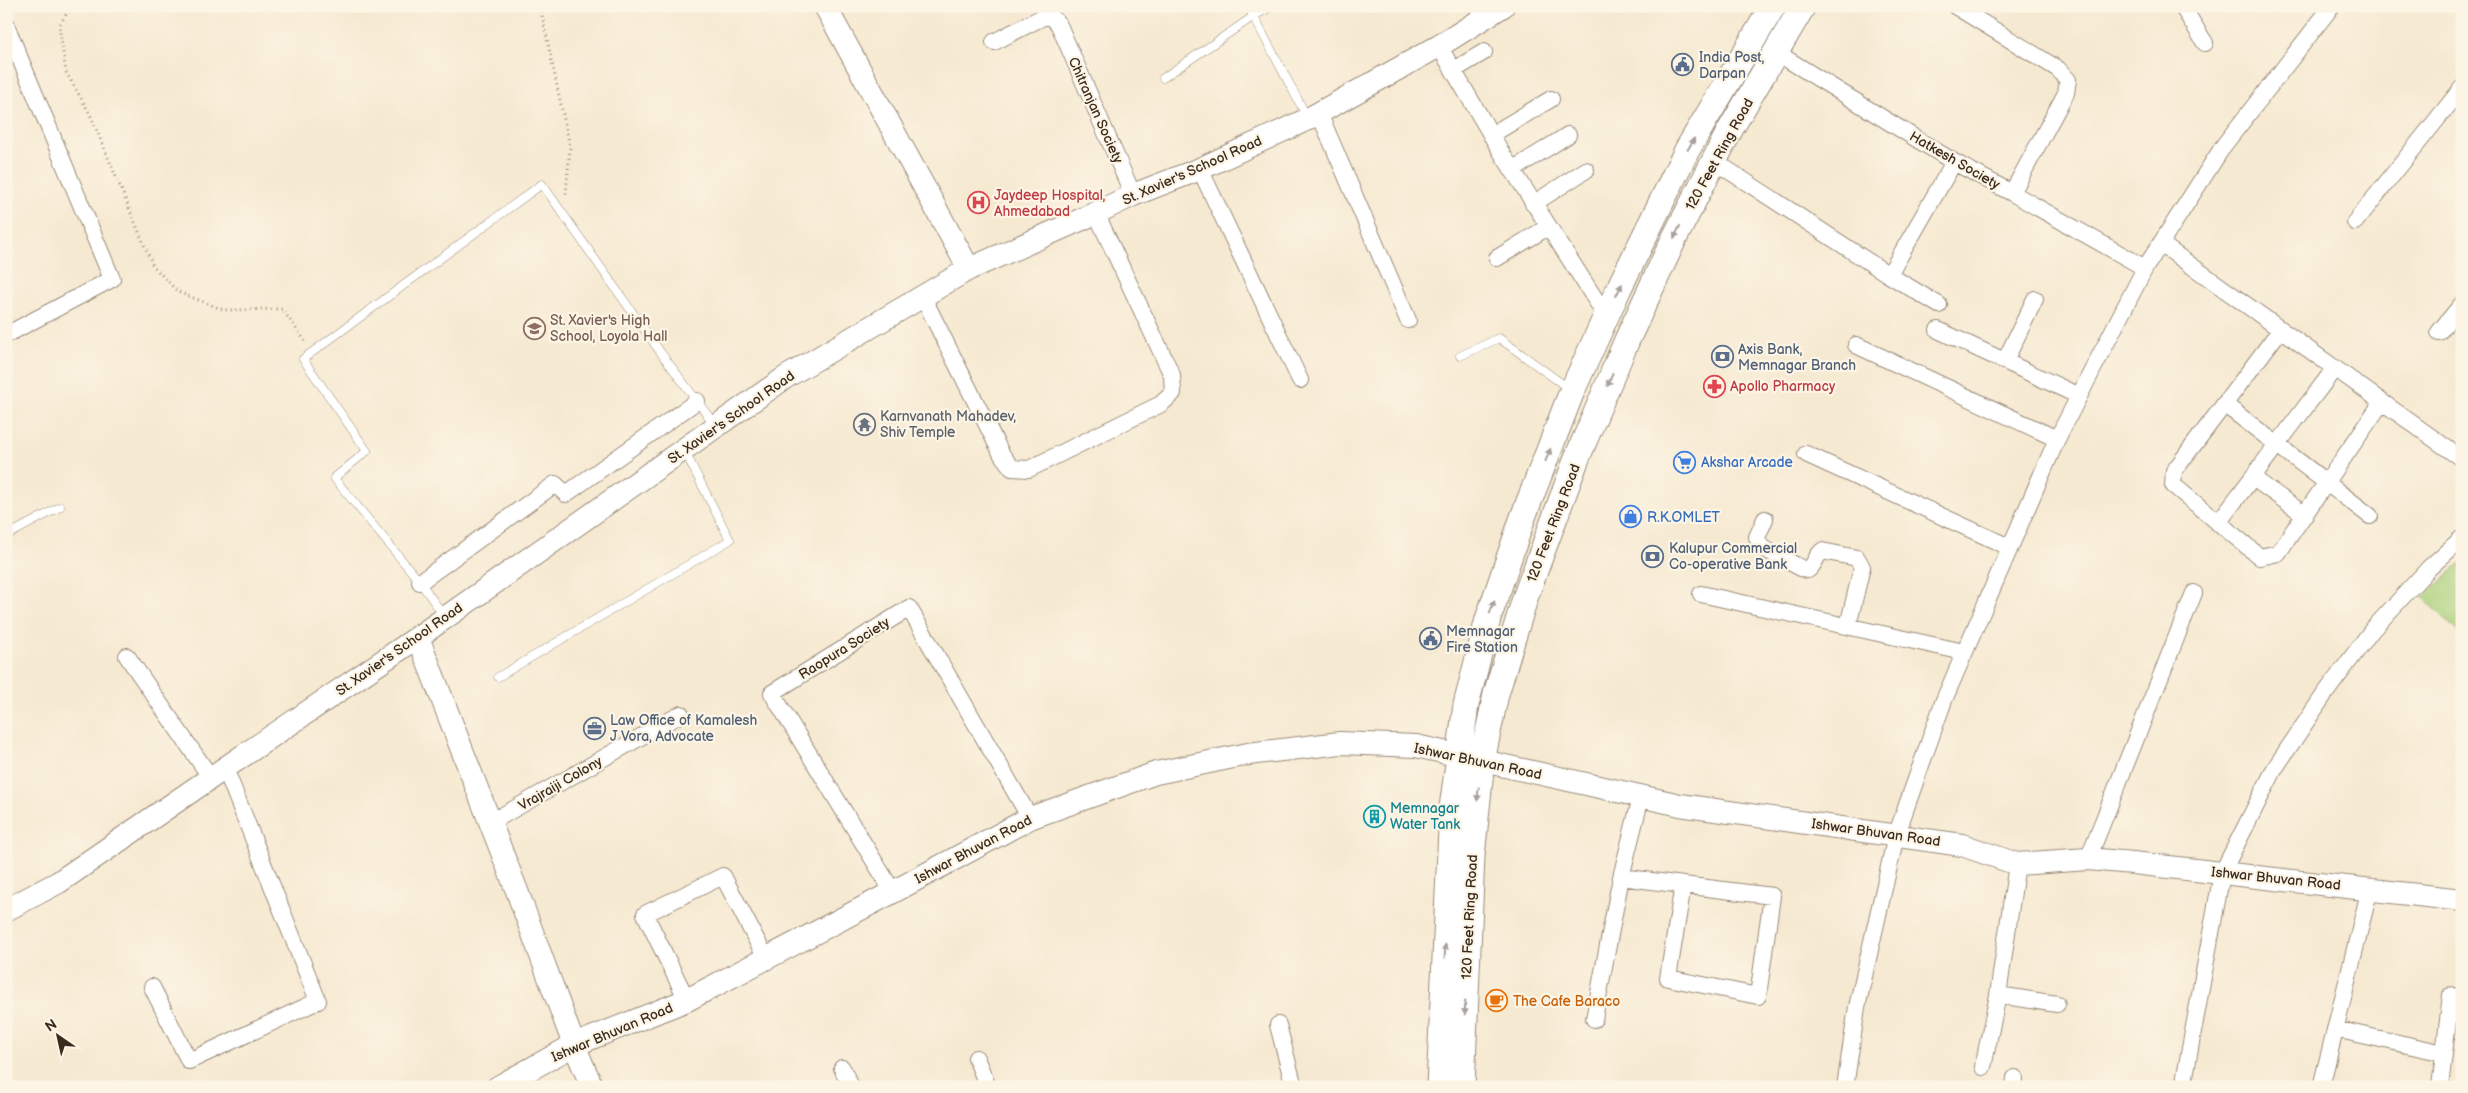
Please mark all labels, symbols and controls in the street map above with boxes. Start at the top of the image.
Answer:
place label: India Post, Darpan [1699,49,1764,82]
public building icon: India Post, Darpan [1671,53,1695,77]
street label: Chitranjan Society [1064,54,1127,167]
street label: 120 Feet Ring Road [1682,95,1757,213]
street label: Hatkesh Society [1906,128,2004,194]
street label: St. Xavier's School Road [1120,132,1265,209]
one-way arrow [1686,137,1695,151]
place label: Jaydeep Hospital, Ahmedabad [994,187,1105,220]
hospital icon: Jaydeep Hospital, Ahmedabad [966,191,990,215]
one-way arrow [1673,225,1681,239]
one-way arrow [1615,283,1623,297]
place label: St. Xavier's High School, Loyola Hall [550,312,667,345]
school or university icon: St. Xavier's High School, Loyola Hall [522,316,546,340]
place label: Axis Bank, Memnagar Branch [1738,341,1856,374]
bank icon: Axis Bank, Memnagar Branch [1710,345,1734,369]
street label: St. Xavier's School Road [665,367,798,468]
one-way arrow [1606,373,1614,387]
pharmacy icon: Apollo Pharmacy [1702,374,1726,398]
place label: Apollo Pharmacy [1730,378,1836,395]
place label: Karnvanath Mahadev, Shiv Temple [880,408,1016,441]
temple icon: Karnvanath Mahadev, Shiv Temple [852,412,876,436]
one-way arrow [1544,448,1552,462]
supermarket icon: Akshar Arcade [1673,450,1697,474]
place label: Akshar Arcade [1701,454,1793,471]
street label: 120 Feet Ring Road [1523,462,1584,585]
shop icon: R.K.OMLET [1619,505,1643,529]
place label: R.K.OMLET [1647,509,1721,526]
place label: Kalupur Commercial Co-operative Bank [1669,540,1797,573]
bank icon: Kalupur Commercial Co-operative Bank [1641,544,1665,568]
street label: St. Xavier's School Road [333,599,466,700]
one-way arrow [1488,600,1496,615]
street label: Raopura Society [796,613,893,683]
place label: Memnagar Fire Station [1446,623,1518,656]
public building icon: Memnagar Fire Station [1418,627,1442,651]
place label: Law Office of Kamalesh J Vora, Advocate [610,712,757,745]
office icon: Law Office of Kamalesh J Vora, Advocate [582,716,606,740]
street label: Ishwar Bhuvan Road [1413,740,1543,783]
street label: Vrajraiji Colony [515,752,606,814]
one-way arrow [1474,786,1482,802]
place label: Memnagar Water Tank [1390,800,1460,833]
building icon: Memnagar Water Tank [1362,804,1386,828]
street label: Ishwar Bhuvan Road [912,811,1035,887]
street label: Ishwar Bhuvan Road [1810,815,1942,850]
street label: 120 Feet Ring Road [1458,854,1481,980]
street label: Ishwar Bhuvan Road [2210,863,2342,894]
one-way arrow [1441,942,1449,958]
cafe icon: The Cafe Baraco [1485,989,1509,1013]
place label: The Cafe Baraco [1513,993,1620,1010]
street label: Ishwar Bhuvan Road [549,999,675,1066]
one-way arrow [1461,1000,1469,1016]
north arrow [32,1010,82,1060]
text: N [42,1016,60,1036]

